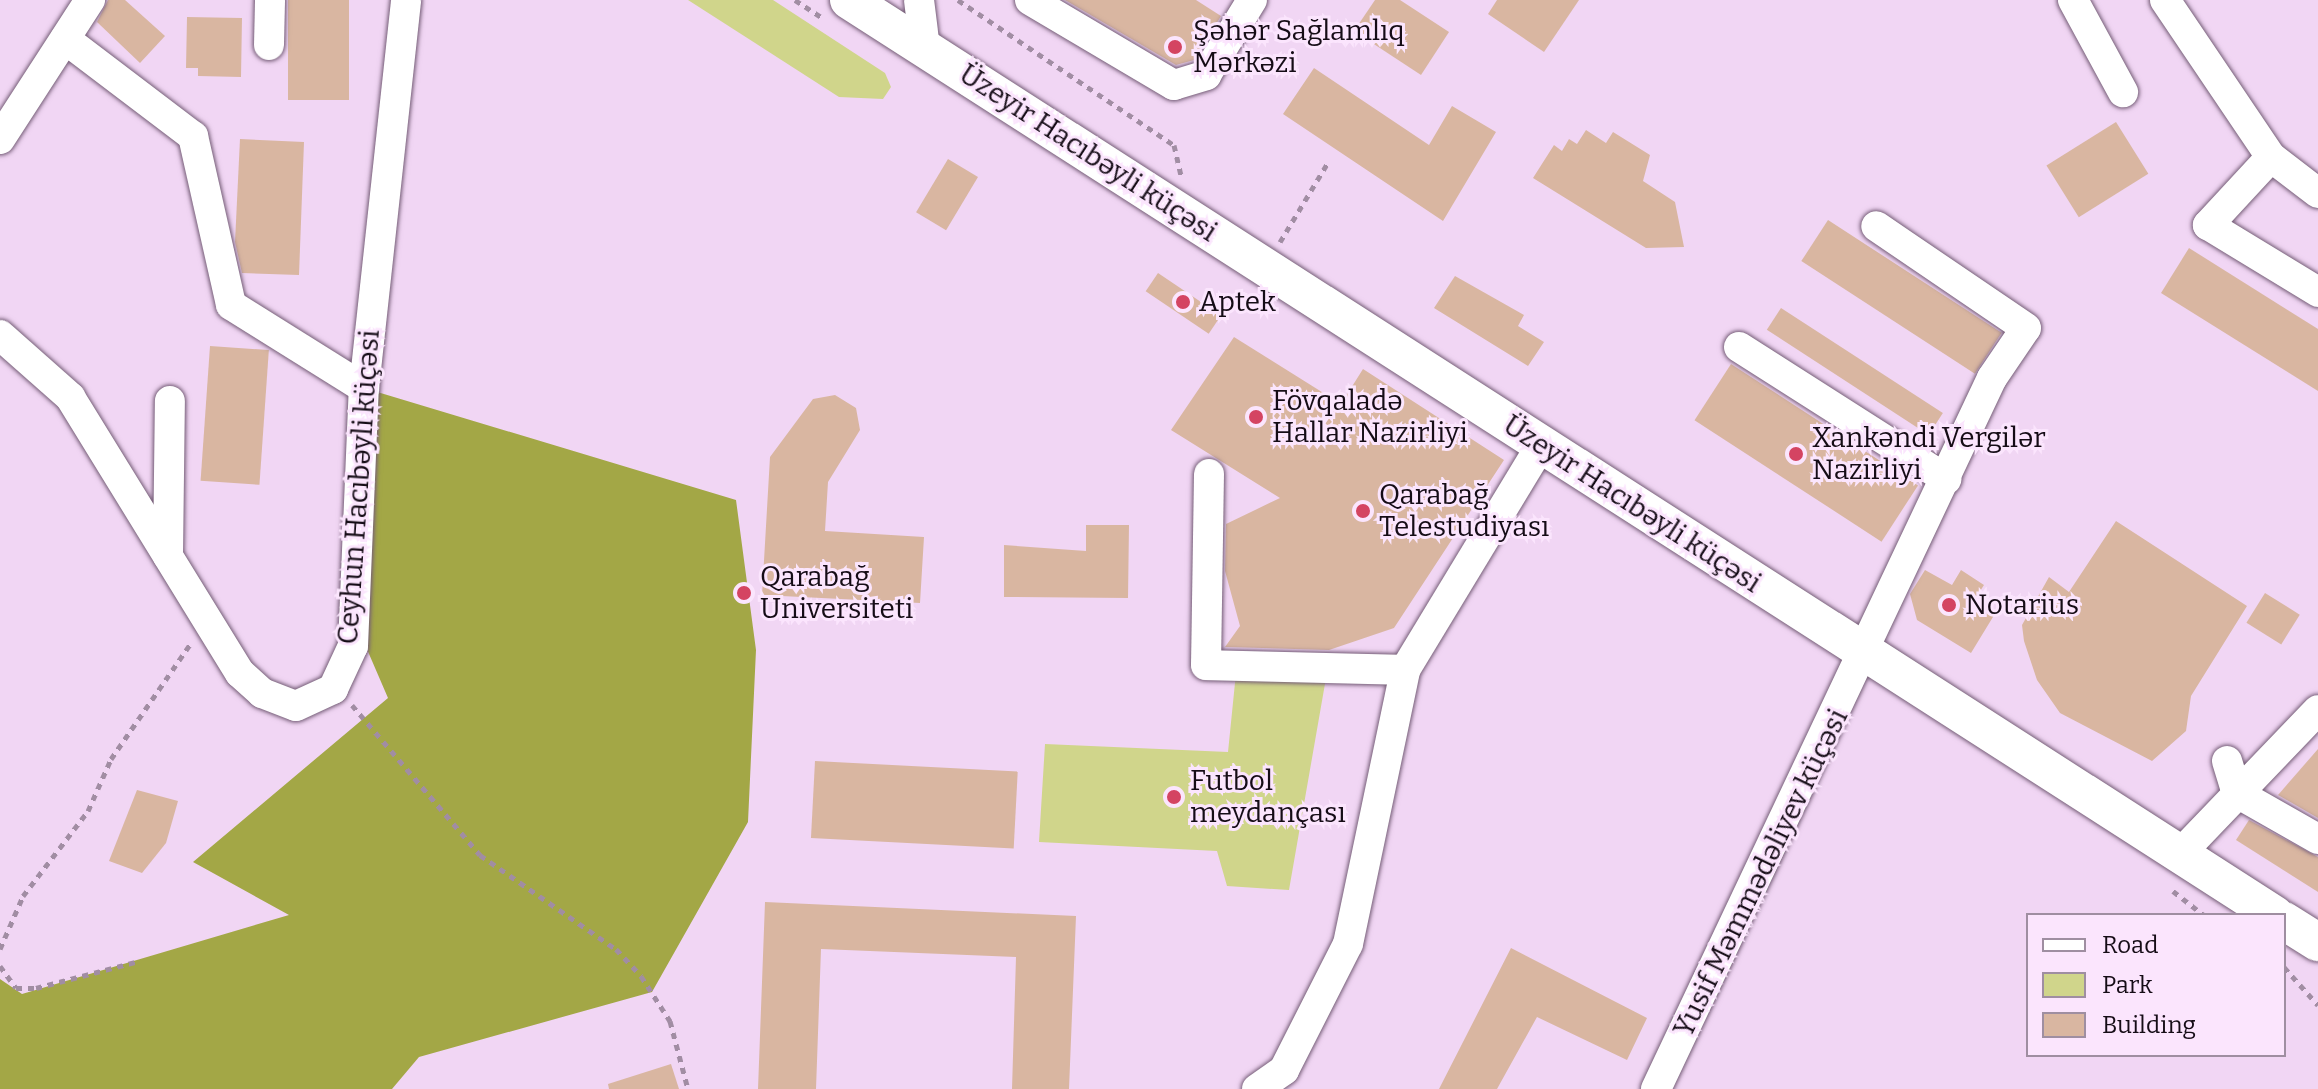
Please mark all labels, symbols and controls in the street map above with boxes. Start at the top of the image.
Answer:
place label: Şəhər Sağlamlıq Mərkəzi [1193,14,1405,80]
marker: Şəhər Sağlamlıq Mərkəzi [1164,36,1186,58]
street label: Üzeyir Hacıbəyli küçəsi [953,57,1223,249]
place label: Aptek [1199,285,1276,319]
marker: Aptek [1174,293,1192,311]
street label: Ceyhun Hacıbəyli küçəsi [331,329,387,645]
place label: Fövqaladə Hallar Nazirliyi [1272,384,1468,450]
marker: Fövqaladə Hallar Nazirliyi [1247,408,1265,426]
street label: Üzeyir Hacıbəyli küçəsi [1497,408,1767,600]
place label: Xankəndi Vergilər Nazirliyi [1812,421,2046,487]
marker: Xankəndi Vergilər Nazirliyi [1787,445,1805,463]
place label: Qarabağ Telestudiyası [1379,478,1549,544]
marker: Qarabağ Telestudiyası [1354,502,1372,520]
place label: Qarabağ Universiteti [760,560,913,626]
marker: Qarabağ Universiteti [735,584,753,602]
place label: Notarius [1965,588,2079,622]
marker: Notarius [1940,596,1958,614]
street label: Yusif Məmmədəliyev küçəsi [1667,704,1855,1042]
place label: Futbol meydançası [1190,764,1346,830]
marker: Futbol meydançası [1165,788,1183,806]
legend [2026,913,2286,1057]
text: Road [2102,931,2158,959]
text: Park [2102,971,2153,999]
text: Building [2102,1011,2196,1039]

